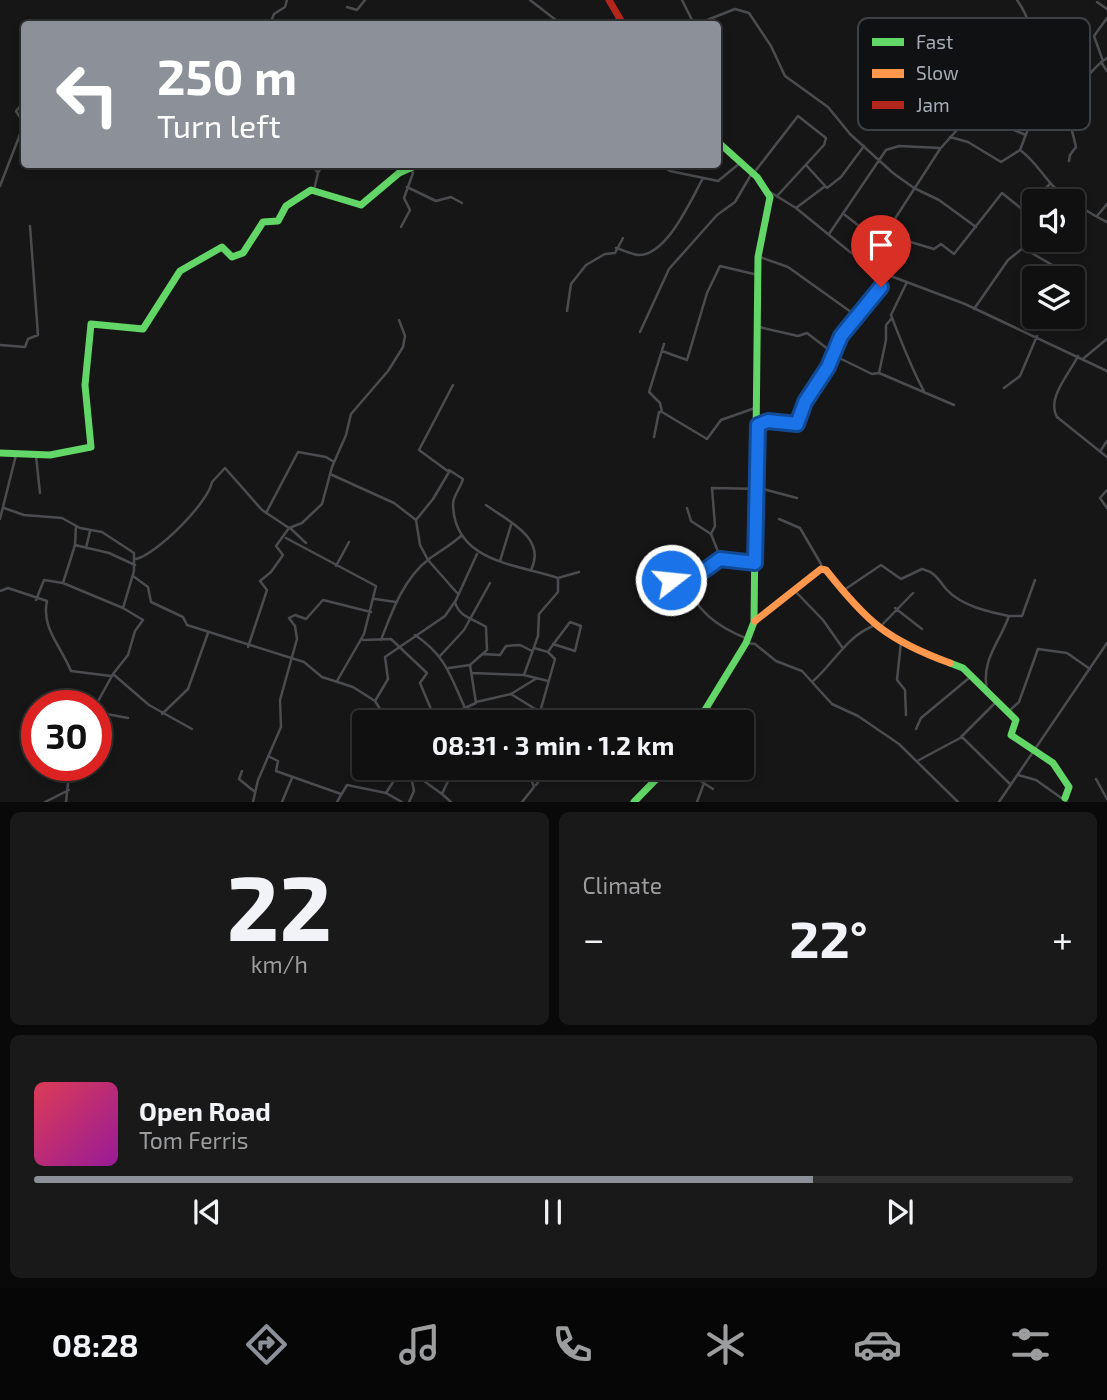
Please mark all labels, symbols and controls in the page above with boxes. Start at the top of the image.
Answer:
legend [858,18,1090,130]
text: Fast [916,30,953,53]
text: 250 m [157,46,297,105]
icon: left [42,49,133,140]
text: Slow [916,61,959,84]
text: Jam [916,93,950,116]
text: Turn left [157,106,281,144]
map controls [1022,189,1085,329]
button: sound [1022,189,1085,252]
pin [851,215,911,287]
icon: arrive [862,226,900,264]
button: layers [1022,266,1085,329]
position arrow [634,543,708,617]
speed limit sign: 30 [21,690,112,781]
text: 08:31 · 3 min · 1.2 km [432,729,674,760]
text: 22 [226,850,332,959]
text: Climate [583,871,662,899]
text: 22° [789,906,868,968]
text: − [583,915,605,961]
text: + [1052,915,1073,961]
text: km/h [251,950,308,978]
text: Open Road [139,1095,271,1126]
text: Tom Ferris [139,1126,248,1154]
icon: previous [188,1193,226,1231]
icon: pause [534,1193,572,1231]
icon: next [881,1193,919,1231]
icon: directions [242,1320,291,1369]
icon: music [395,1320,444,1369]
icon: phone [548,1320,597,1369]
icon: climate [701,1320,750,1369]
icon: car [853,1320,902,1369]
icon: filters [1006,1320,1055,1369]
text: 08:28 [52,1325,139,1363]

